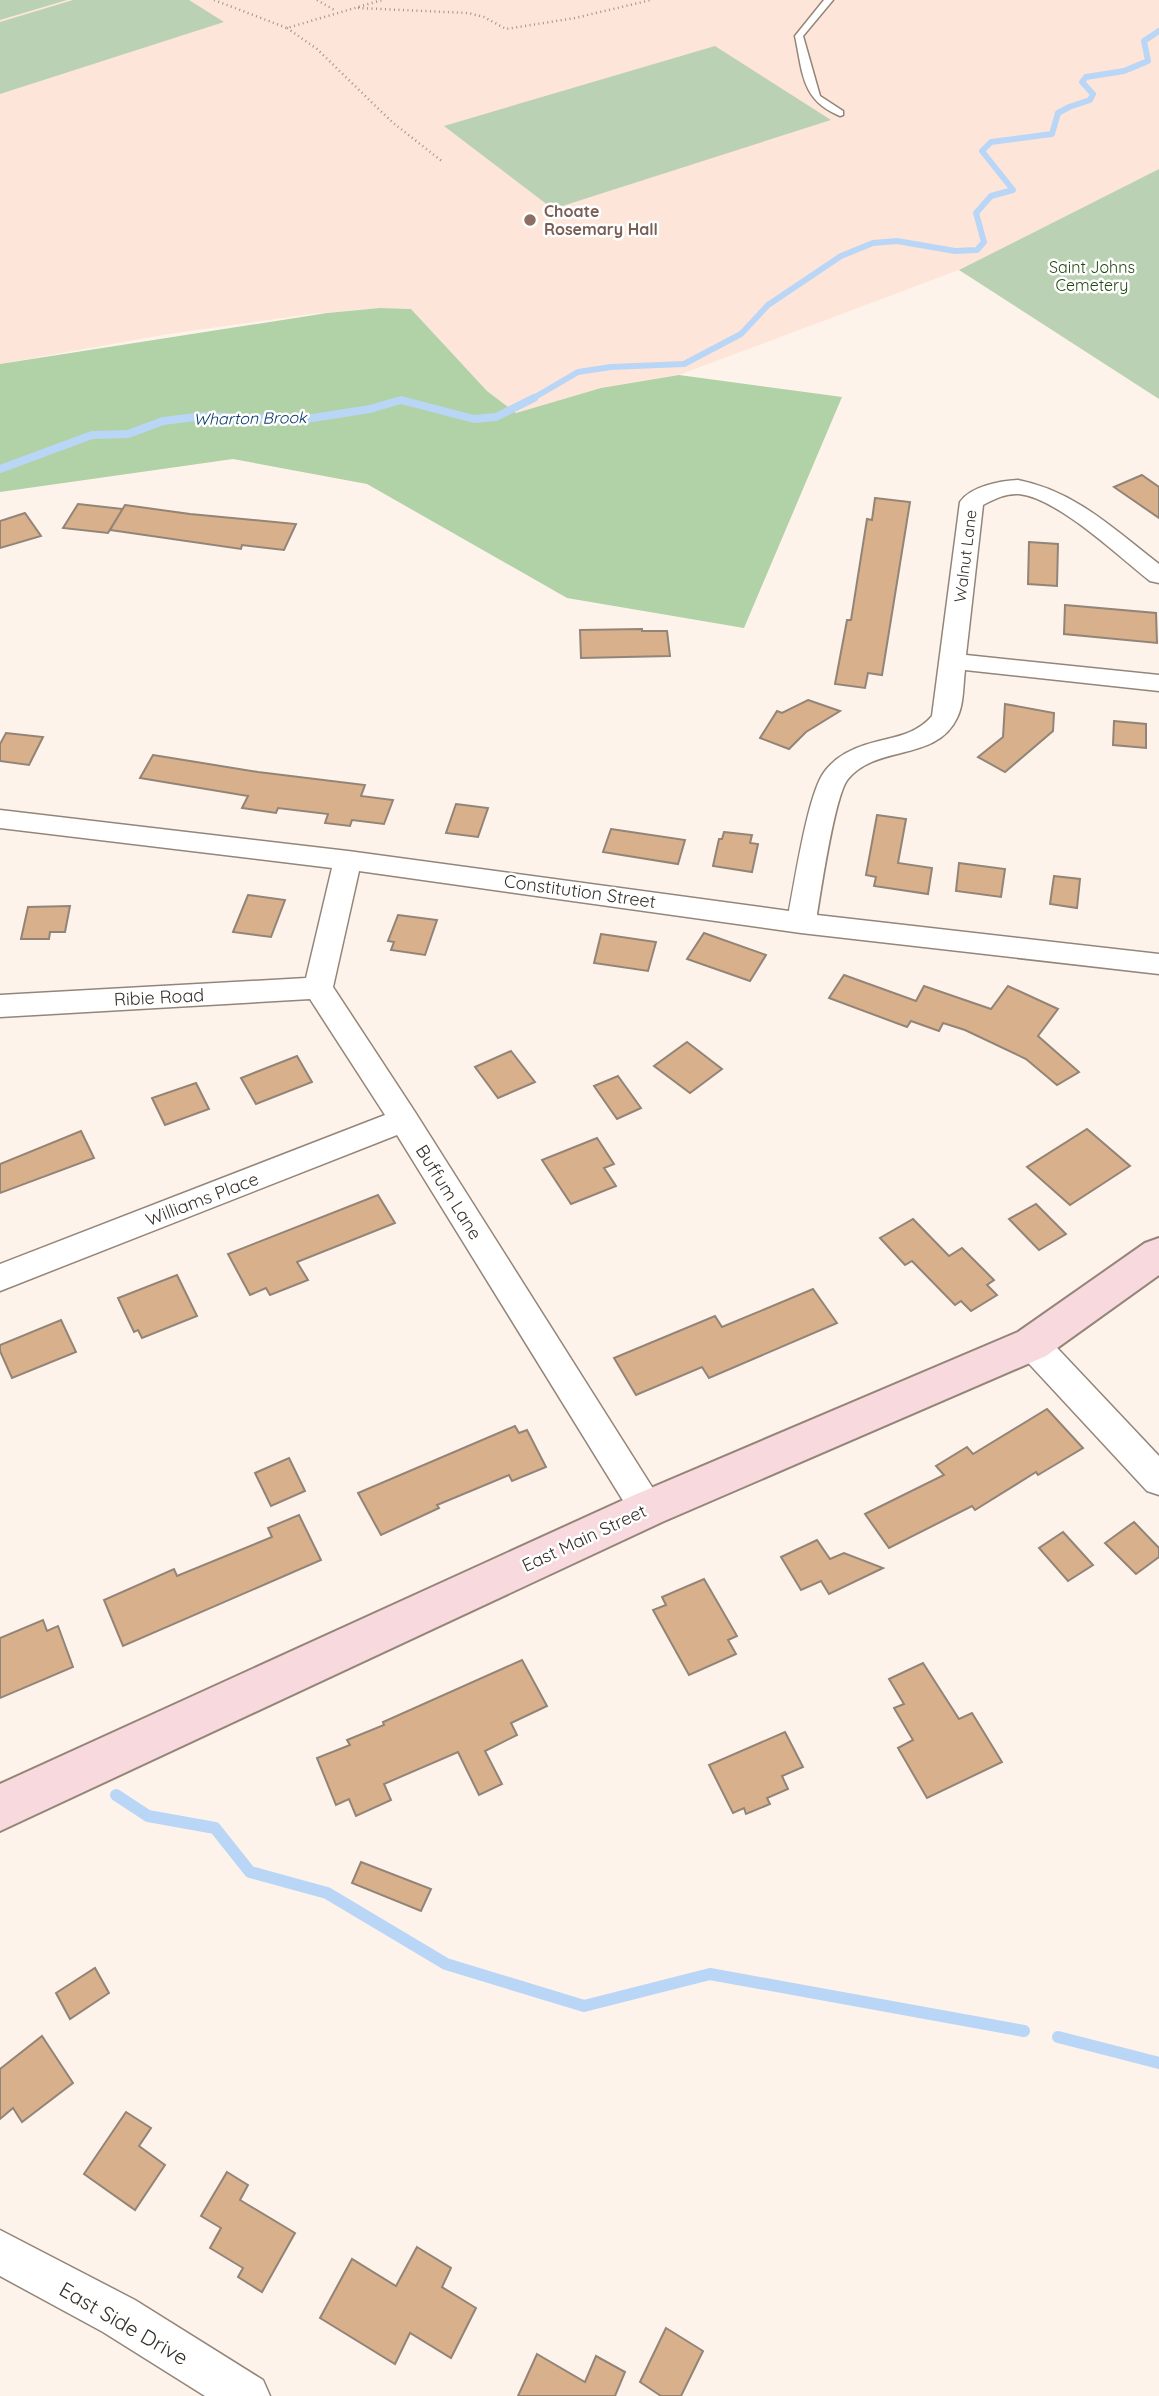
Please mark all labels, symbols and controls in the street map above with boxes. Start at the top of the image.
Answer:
place label: Choate Rosemary Hall [544,201,658,239]
marker: Choate Rosemary Hall [522,212,538,228]
park label: Saint Johns Cemetery [1049,257,1135,295]
water label: Wharton Brook [193,407,308,429]
street label: Walnut Lane [949,508,981,604]
street label: Constitution Street [503,869,657,913]
street label: Ribie Road [113,983,205,1011]
street label: Buffum Lane [411,1140,487,1244]
street label: Williams Place [142,1167,262,1231]
street label: East Main Street [518,1499,650,1577]
street label: East Side Drive [55,2276,193,2370]

